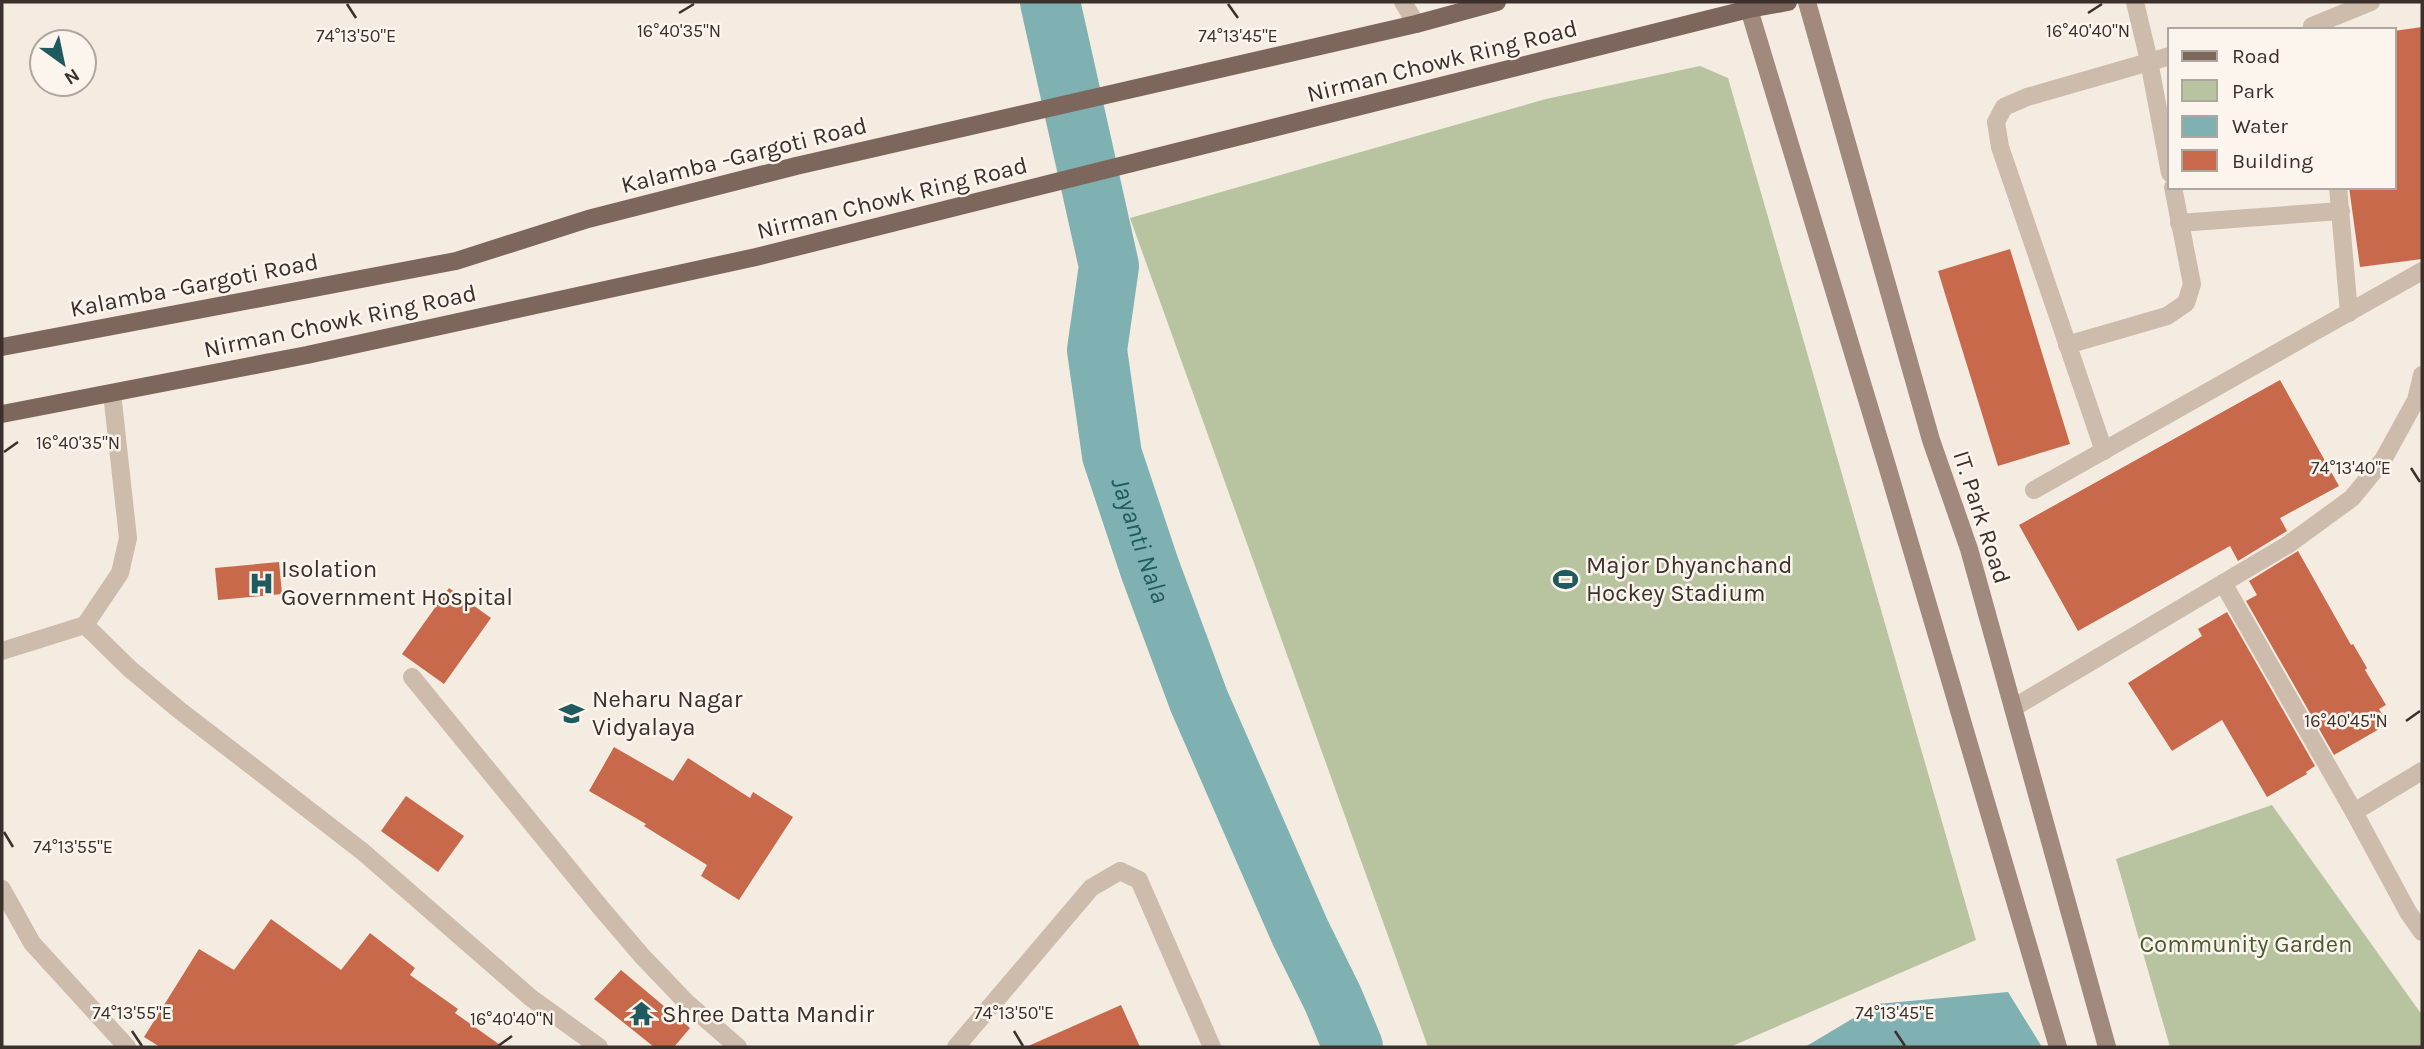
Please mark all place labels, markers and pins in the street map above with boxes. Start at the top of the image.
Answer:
place label: Major Dhyanchand Hockey Stadium [1586,551,1793,607]
place label: Isolation Government Hospital [281,555,513,611]
sports icon: Major Dhyanchand Hockey Stadium [1552,565,1580,593]
hospital icon: Isolation Government Hospital [247,569,275,597]
place label: Neharu Nagar Vidyalaya [592,685,743,741]
school or university icon: Neharu Nagar Vidyalaya [558,699,586,727]
temple icon: Shree Datta Mandir [628,1000,656,1028]
place label: Shree Datta Mandir [662,1000,874,1028]

